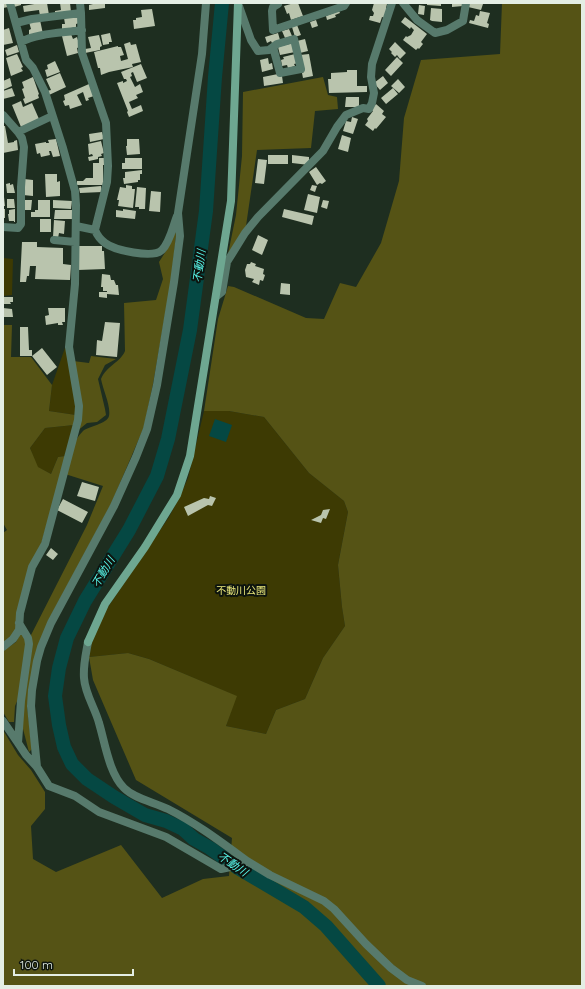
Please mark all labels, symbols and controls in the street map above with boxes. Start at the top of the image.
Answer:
water label: 不動川 [190,248,208,283]
water label: 不動川 [89,553,118,590]
park label: 不動川公園 [216,584,266,597]
water label: 不動川 [215,849,251,880]
scale bar [14,951,133,977]
text: 100 m [20,957,53,972]

